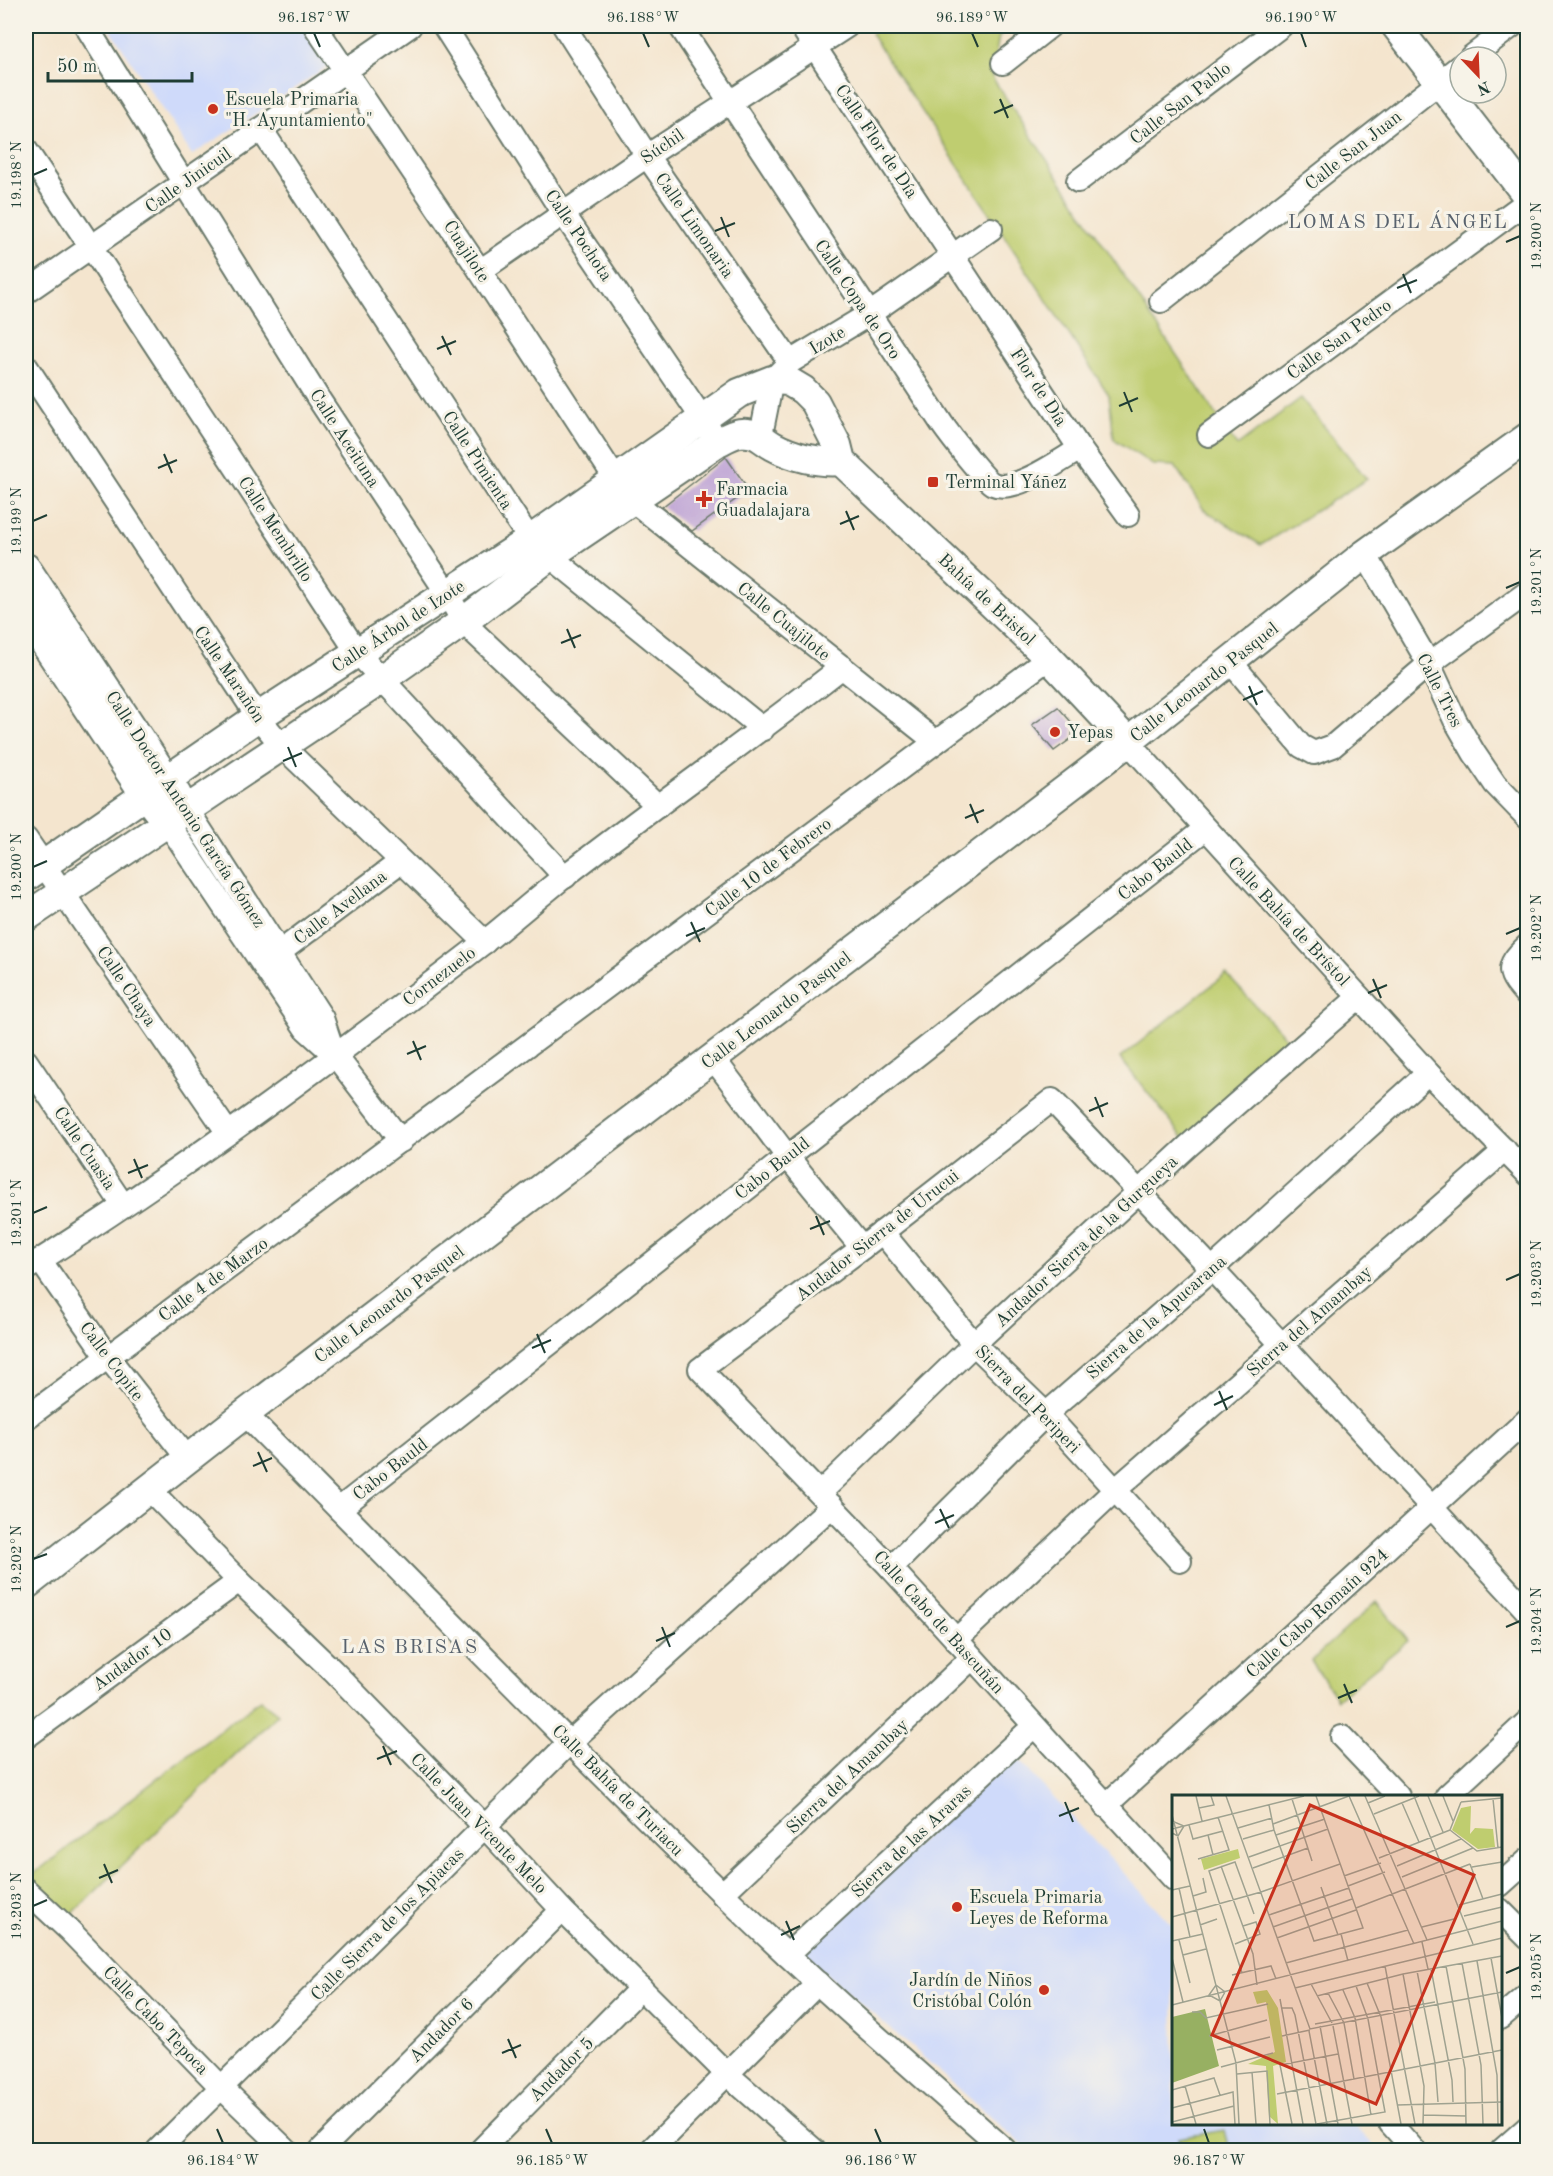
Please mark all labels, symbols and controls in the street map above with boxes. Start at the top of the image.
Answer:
text: 96.187°W [278,11,350,26]
text: 96.188°W [607,11,679,26]
text: 96.189°W [936,11,1008,26]
text: 96.190°W [1265,11,1337,26]
scale bar [48,45,192,83]
north arrow [1448,45,1508,105]
text: 50 m [57,58,97,76]
street label: Calle San Pablo [1127,59,1234,148]
text: N [1474,77,1492,97]
street label: Calle Flor de Día [832,81,921,202]
place label: Escuela Primaria "H. Ayuntamiento" [225,91,373,130]
marker: Escuela Primaria "H. Ayuntamiento" [206,102,220,116]
street label: Calle San Juan [1302,108,1405,194]
street label: Súchil [638,126,688,168]
text: 19.198°N [10,141,25,209]
street label: Calle Jinicuil [142,145,235,217]
street label: Calle Limonaria [651,170,737,282]
street label: Calle Pochota [541,187,615,285]
text: 19.200°N [1530,202,1545,270]
district label: LOMAS DEL ÁNGEL [1288,210,1508,233]
street label: Cuajilote [440,217,493,286]
street label: Calle Copa de Oro [811,237,904,363]
street label: Calle San Pedro [1284,296,1395,384]
street label: Izote [806,323,849,358]
street label: Flor de Día [1006,345,1070,430]
street label: Calle Aceituna [306,386,383,491]
street label: Calle Pimienta [439,408,516,513]
street label: Calle Membrillo [234,474,316,586]
place label: Terminal Yáñez [945,474,1067,492]
marker: Terminal Yáñez [926,475,940,489]
place label: Farmacia Guadalajara [716,481,811,520]
text: 19.199°N [10,487,25,555]
marker: Farmacia Guadalajara [697,492,711,506]
text: 19.201°N [1530,548,1545,616]
street label: Bahía de Bristol [934,550,1038,649]
street label: Calle Árbol de Izote [327,574,468,676]
street label: Calle Cuajilote [734,579,833,665]
street label: Calle Leonardo Pasquel [1127,619,1282,746]
street label: Calle Marañón [190,623,268,727]
street label: Calle Tres [1413,651,1465,730]
street label: Calle Doctor Antonio García Gómez [102,688,268,931]
place label: Yepas [1067,724,1113,742]
marker: Yepas [1048,725,1062,739]
street label: Calle 10 de Febrero [702,815,835,921]
text: 19.200°N [10,833,25,901]
street label: Cabo Bauld [1115,835,1196,904]
street label: Calle Bahía de Brístol [1224,854,1353,990]
street label: Calle Avellana [291,867,390,948]
text: 19.202°N [1530,894,1545,962]
street label: Calle Chaya [93,943,159,1030]
street label: Cornezuelo [400,944,479,1010]
street label: Calle Leonardo Pasquel [698,949,855,1073]
street label: Calle Cuasia [50,1104,119,1194]
street label: Cabo Bauld [732,1134,813,1203]
street label: Andador Sierra de la Gurgueya [992,1152,1182,1331]
street label: Andador Sierra de Urucui [793,1167,963,1305]
text: 19.201°N [10,1179,25,1247]
street label: Calle 4 de Marzo [156,1234,272,1325]
text: 19.203°N [1530,1240,1545,1308]
street label: Calle Leonardo Pasquel [311,1243,468,1367]
street label: Sierra de la Apucarana [1083,1252,1230,1383]
street label: Sierra del Amambay [1244,1262,1376,1381]
street label: Calle Copite [76,1319,147,1404]
street label: Sierra del Periperi [971,1342,1083,1457]
street label: Cabo Bauld [350,1435,431,1504]
text: 19.202°N [10,1525,25,1593]
street label: Calle Cabo Romaín 924 [1243,1545,1392,1682]
street label: Calle Cabo de Bascuñán [869,1548,1007,1698]
text: 19.204°N [1530,1587,1545,1655]
street label: Andador 10 [90,1625,176,1695]
district label: LAS BRISAS [341,1638,479,1658]
street label: Sierra del Amambay [783,1716,912,1838]
street label: Calle Bahía de Turiacu [548,1722,687,1860]
street label: Calle Juan Vicente Melo [407,1750,550,1897]
street label: Sierra de las Araras [848,1782,975,1902]
inset map [1172,1795,1502,2125]
street label: Calle Sierra de los Apiacas [308,1845,468,2005]
text: 19.203°N [10,1872,25,1940]
place label: Escuela Primaria Leyes de Reforma [969,1889,1109,1928]
marker: Escuela Primaria Leyes de Reforma [950,1900,964,1914]
text: 19.205°N [1530,1933,1545,2001]
street label: Calle Cabo Tepoca [99,1963,212,2078]
place label: Jardín de Niños Cristóbal Colón [909,1972,1032,2011]
marker: Jardín de Niños Cristóbal Colón [1037,1983,1051,1997]
street label: Andador 6 [406,1995,477,2066]
street label: Andador 5 [526,2034,597,2105]
text: 96.184°W [187,2154,259,2169]
text: 96.185°W [516,2154,588,2169]
text: 96.186°W [845,2154,917,2169]
text: 96.187°W [1173,2154,1245,2169]

